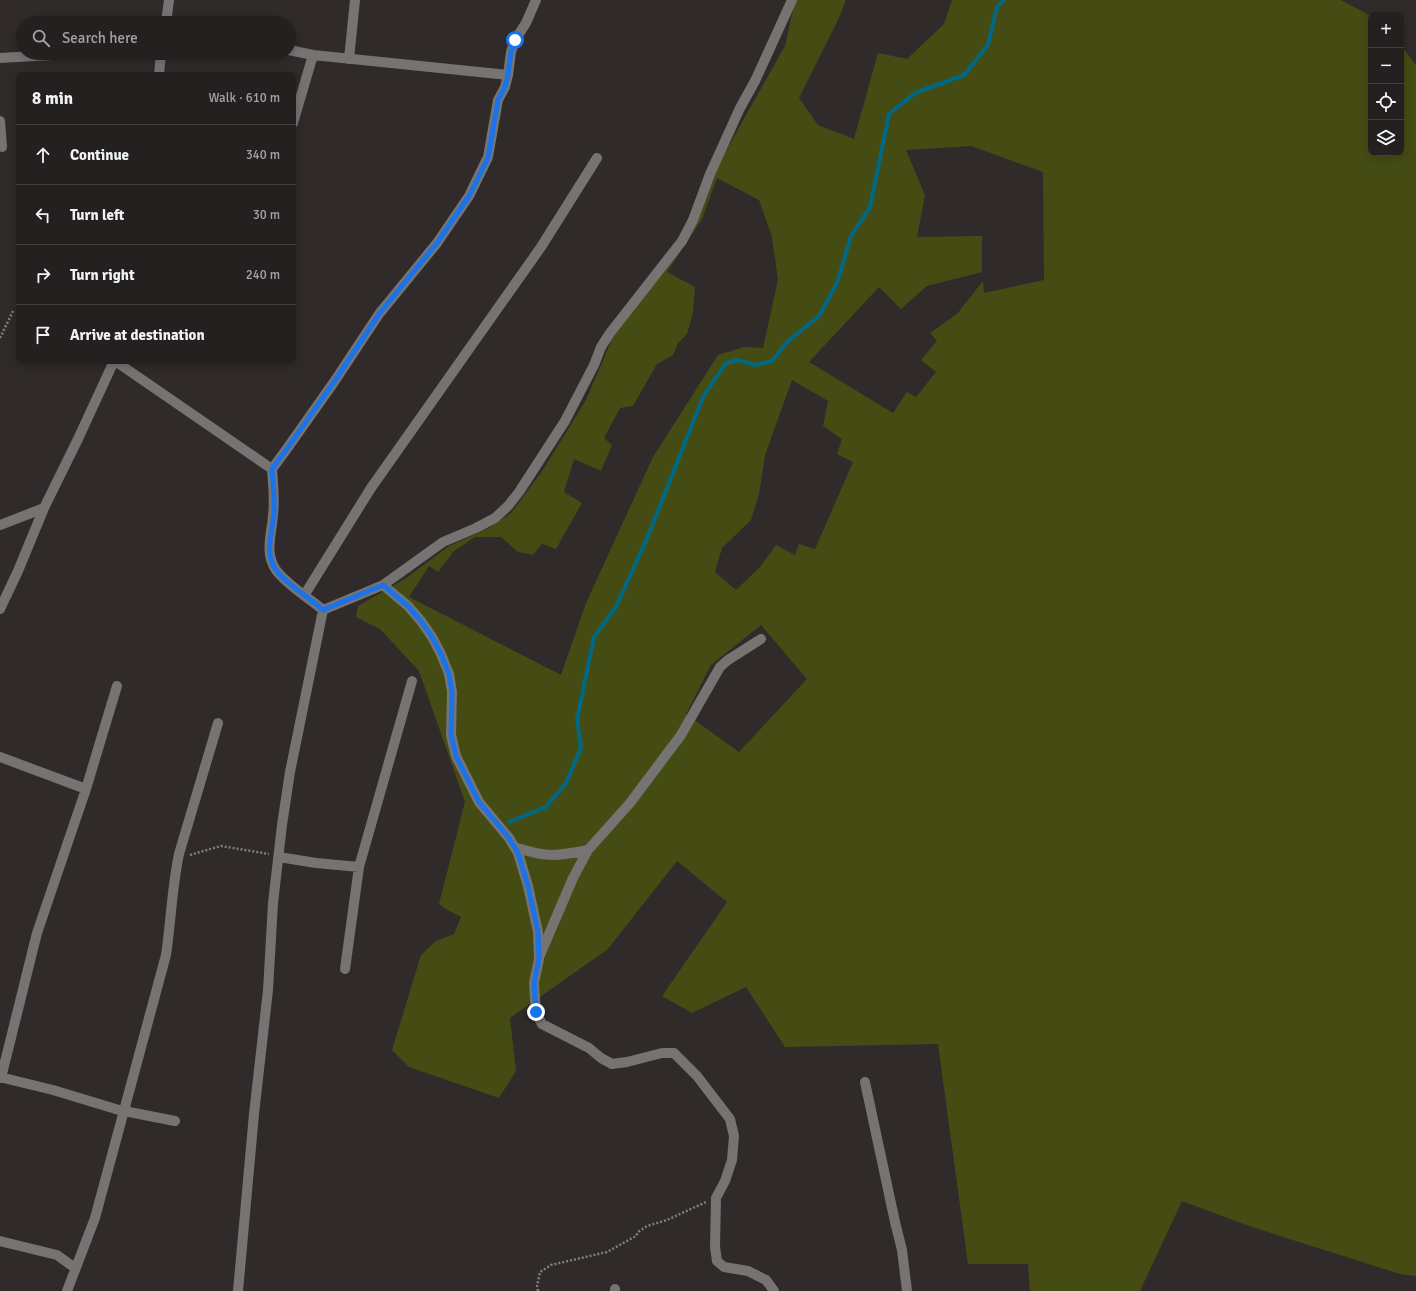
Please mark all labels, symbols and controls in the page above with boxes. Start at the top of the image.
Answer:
map controls [1368,12,1404,156]
button: + [1368,12,1404,48]
search box [16,16,296,60]
icon: search [30,27,52,49]
text: Search here [62,29,138,47]
route start [506,31,524,49]
button: − [1368,48,1404,84]
button: locate [1368,84,1404,120]
text: 8 min [32,88,73,109]
text: Walk · 610 m [209,90,280,106]
button: layers [1368,120,1404,156]
icon: ahead [32,144,54,166]
text: Continue [70,146,129,164]
text: 340 m [246,147,280,163]
icon: left [32,204,54,226]
text: Turn left [70,206,124,224]
text: 30 m [253,207,280,223]
icon: right [32,264,54,286]
text: Turn right [70,266,135,284]
text: 240 m [246,267,280,283]
icon: arrive [32,324,54,346]
text: Arrive at destination [70,326,205,344]
route end [527,1003,545,1021]

